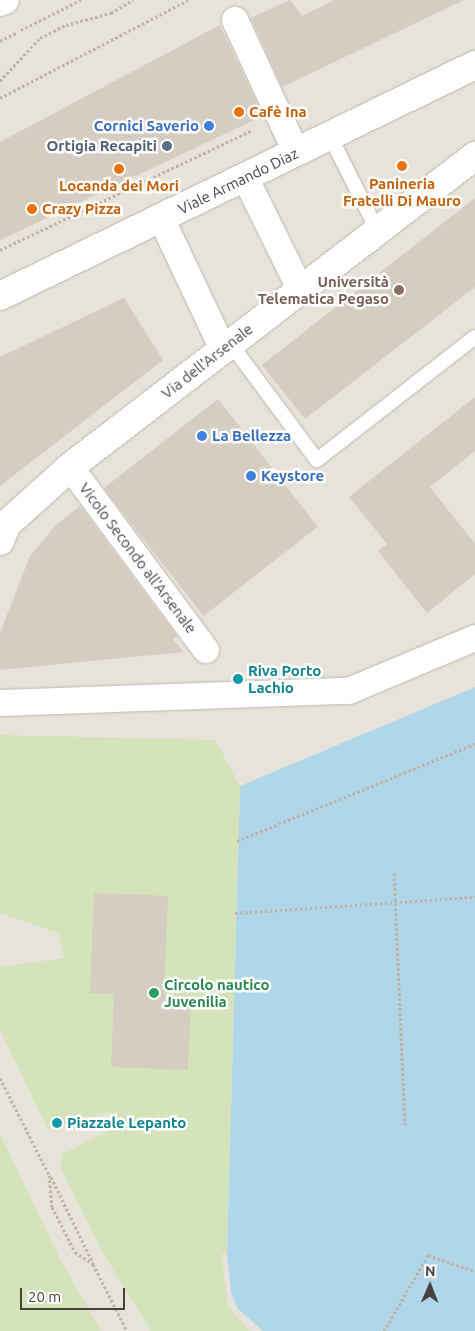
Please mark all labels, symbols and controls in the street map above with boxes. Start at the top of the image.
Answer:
place label: Cafè Ina [249,103,307,121]
marker: Cafè Ina [233,106,245,118]
place label: Cornici Saverio [94,117,199,135]
marker: Cornici Saverio [203,120,215,132]
place label: Ortigia Recapiti [46,137,157,155]
marker: Ortigia Recapiti [161,140,173,152]
street label: Viale Armando Diaz [175,144,301,218]
marker: Panineria Fratelli Di Mauro [396,160,408,172]
marker: Locanda dei Mori [113,163,125,175]
place label: Panineria Fratelli Di Mauro [343,174,461,209]
place label: Locanda dei Mori [59,177,179,195]
place label: Crazy Pizza [42,200,121,218]
marker: Crazy Pizza [26,203,38,215]
place label: Università Telematica Pegaso [258,272,389,307]
marker: Università Telematica Pegaso [393,284,405,296]
street label: Via dell'Arsenale [158,320,256,402]
place label: La Bellezza [212,427,291,445]
marker: La Bellezza [196,430,208,442]
place label: Keystore [261,467,324,485]
marker: Keystore [245,470,257,482]
street label: Vicolo Secondo all'Arsenale [76,479,200,637]
place label: Riva Porto Lachio [248,661,321,696]
marker: Riva Porto Lachio [232,673,244,685]
place label: Circolo nautico Juvenilia [164,975,269,1010]
marker: Circolo nautico Juvenilia [148,987,160,999]
place label: Piazzale Lepanto [67,1114,186,1132]
marker: Piazzale Lepanto [51,1117,63,1129]
north arrow [405,1261,455,1311]
text: N [425,1263,436,1279]
scale bar [22,1278,128,1310]
text: 20 m [28,1288,61,1305]

